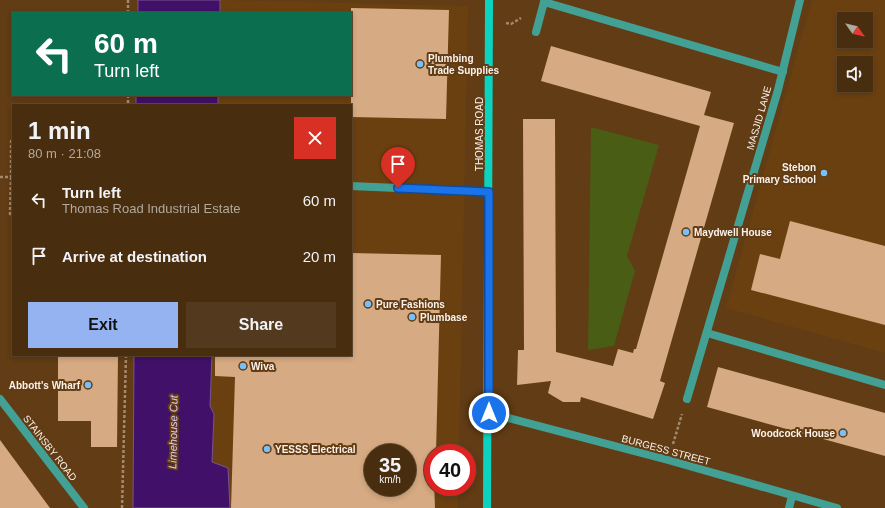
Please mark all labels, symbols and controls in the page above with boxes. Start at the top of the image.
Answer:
north arrow [837,12,873,48]
map controls [837,12,873,92]
icon: left [28,28,80,80]
text: 60 m [94,28,158,59]
place label: Plumbing Trade Supplies [428,53,500,76]
button: sound [837,56,873,92]
marker: Plumbing Trade Supplies [415,59,425,69]
text: Turn left [94,61,159,81]
street label: MASJID LANE [745,85,773,151]
street label: THOMAS ROAD [474,97,485,171]
text: 1 min [28,117,91,144]
button: close [294,117,336,159]
text: 80 m · 21:08 [28,146,101,161]
pin [381,147,415,188]
icon: arrive [387,153,409,175]
place label: Stebon Primary School [743,162,816,185]
marker: Stebon Primary School [819,168,829,178]
text: Turn left [62,184,121,201]
icon: left [28,189,50,211]
text: 60 m [303,192,336,209]
text: Thomas Road Industrial Estate [62,201,240,216]
marker: Maydwell House [681,227,691,237]
place label: Maydwell House [694,227,772,238]
icon: arrive [28,245,50,267]
text: Arrive at destination [62,248,207,265]
text: 20 m [303,248,336,265]
marker: Pure Fashions [363,299,373,309]
place label: Pure Fashions [376,299,445,310]
button: Exit [28,302,178,348]
button: Share [186,302,336,348]
marker: Plumbase [407,312,417,322]
place label: Plumbase [420,312,468,323]
marker: Wiva [238,361,248,371]
place label: Wiva [251,361,275,372]
place label: Abbott's Wharf [9,380,81,391]
marker: Abbott's Wharf [83,380,93,390]
position arrow [468,392,510,434]
water label: Limehouse Cut [166,394,180,469]
street label: STAINSBY ROAD [21,413,79,483]
place label: Woodcock House [751,428,835,439]
marker: Woodcock House [838,428,848,438]
street label: BURGESS STREET [621,433,711,467]
marker: YESSS Electrical [262,444,272,454]
place label: YESSS Electrical [275,444,356,455]
speed limit sign: 40 [424,444,476,496]
text: 35 [379,454,401,476]
text: km/h [379,474,401,485]

